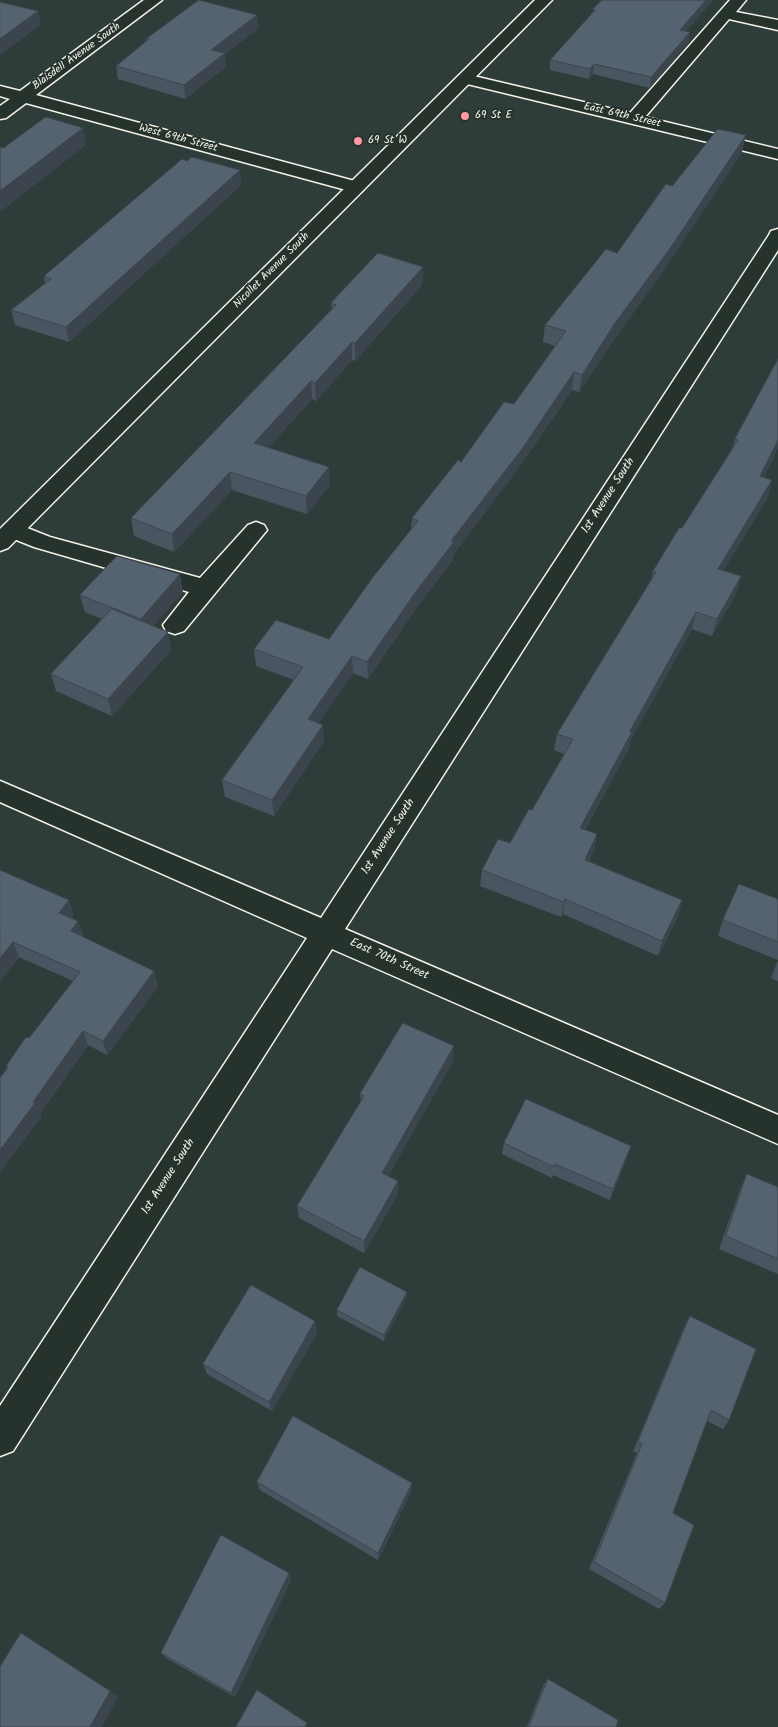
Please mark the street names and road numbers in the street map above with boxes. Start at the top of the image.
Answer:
street label: Blaisdell Avenue South [30,21,124,93]
street label: East 69th Street [582,101,662,131]
street label: West 69th Street [137,122,219,156]
street label: Nicollet Avenue South [231,230,313,312]
street label: 1st Avenue South [579,456,639,536]
street label: 1st Avenue South [359,797,419,877]
street label: East 70th Street [347,936,431,984]
street label: 1st Avenue South [139,1137,199,1217]

